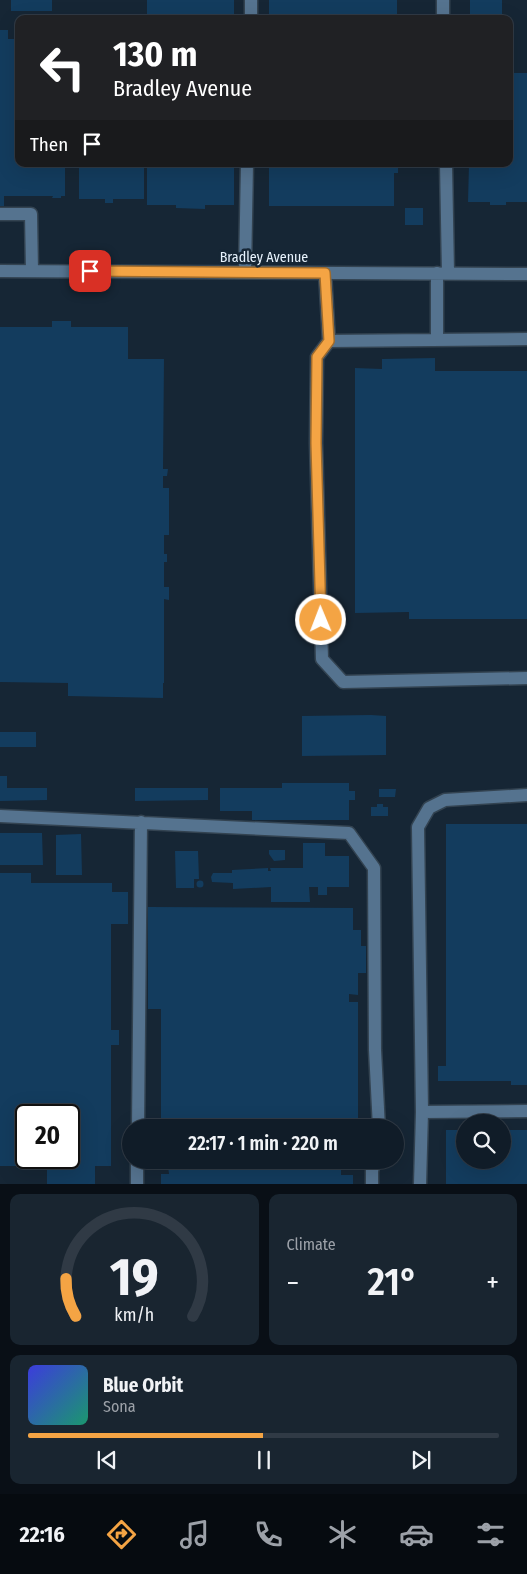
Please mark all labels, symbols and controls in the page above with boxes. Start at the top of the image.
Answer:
text: 130 m [113,33,197,75]
icon: left [30,35,95,100]
text: Bradley Avenue [113,75,252,102]
icon: arrive [78,130,106,158]
text: Then [30,133,68,156]
street label: Bradley Avenue [220,249,308,266]
pin [69,250,111,292]
icon: arrive [76,257,104,285]
position arrow [294,593,346,645]
speed limit sign: 20 [15,1104,80,1169]
map controls [456,1114,511,1169]
button: search [456,1114,511,1169]
text: 22:17 · 1 min · 220 m [188,1132,338,1155]
text: Climate [287,1235,336,1254]
text: 19 [110,1246,159,1309]
text: 21° [368,1259,418,1305]
text: − [287,1266,299,1299]
text: + [486,1266,499,1299]
text: km/h [114,1304,154,1326]
text: Blue Orbit [103,1374,183,1397]
text: Sona [103,1397,136,1416]
icon: previous [93,1446,121,1474]
icon: pause [250,1446,278,1474]
icon: next [407,1446,435,1474]
icon: directions [104,1517,139,1552]
icon: music [177,1517,212,1552]
icon: phone [251,1517,286,1552]
icon: climate [325,1517,360,1552]
icon: car [399,1517,434,1552]
icon: filters [473,1517,508,1552]
text: 22:16 [19,1521,65,1548]

